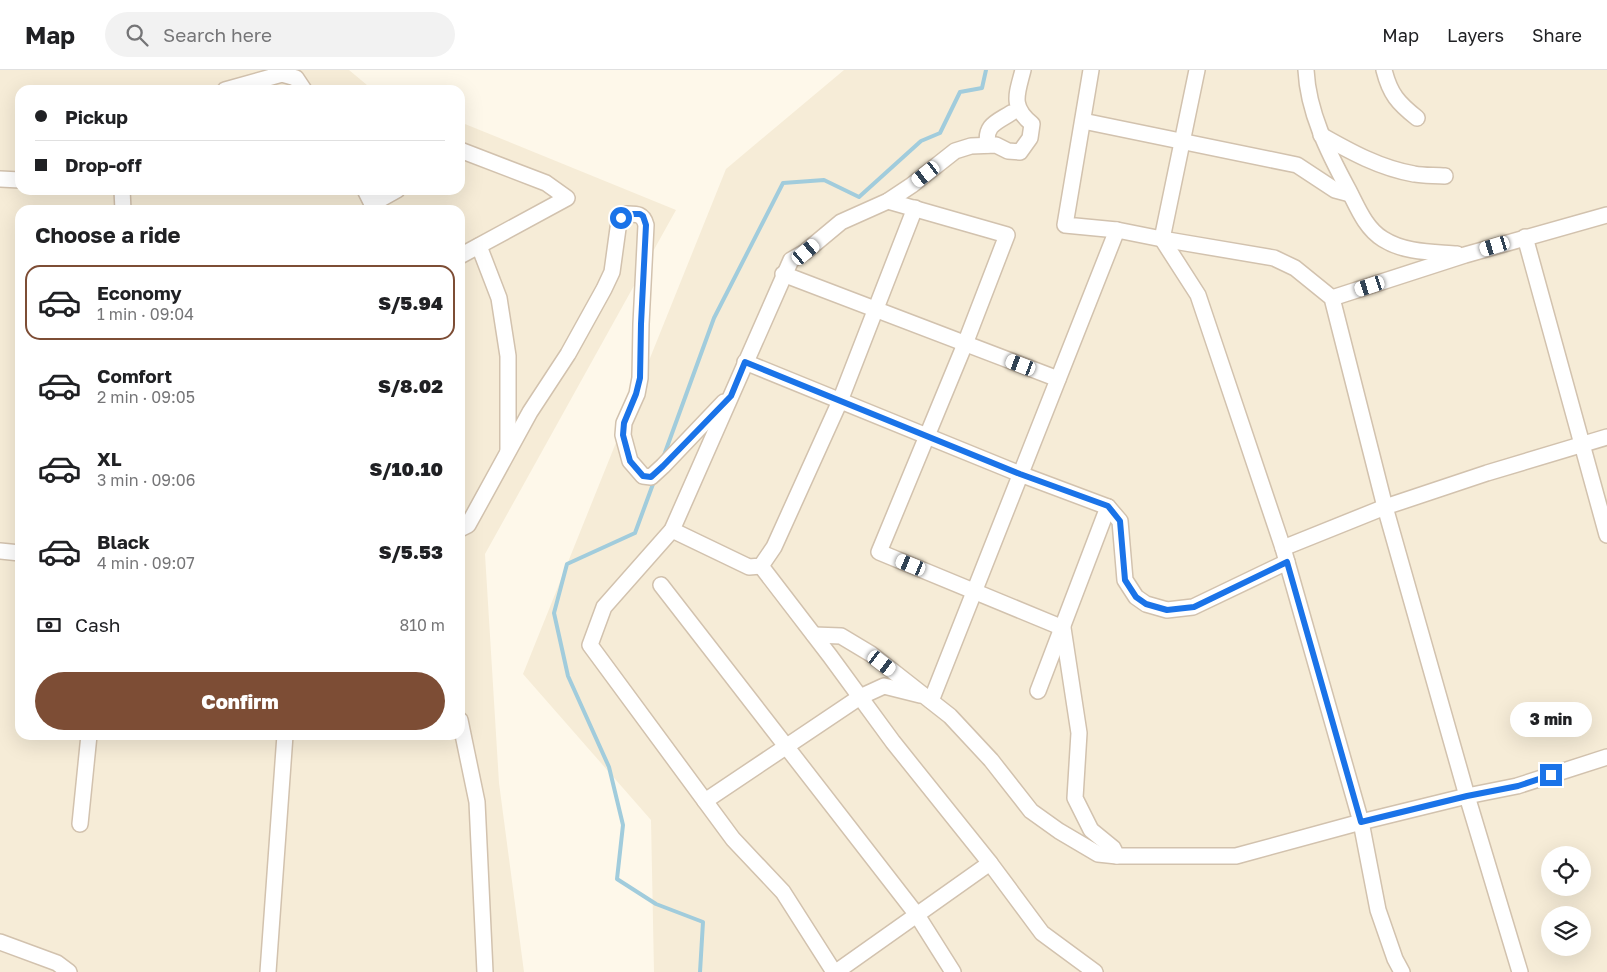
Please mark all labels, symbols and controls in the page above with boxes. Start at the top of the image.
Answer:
search box [105,12,455,57]
text: Map [25,20,75,49]
icon: search [123,21,151,49]
text: Search here [163,23,272,46]
text: Map [1382,24,1419,46]
text: Layers [1447,24,1504,46]
text: Share [1532,24,1582,46]
text: Pickup [65,105,128,128]
text: Drop-off [65,153,142,176]
car [909,159,942,189]
route start [610,207,632,229]
text: Choose a ride [35,221,181,248]
car [1478,234,1511,258]
car [789,237,822,267]
car [1353,274,1386,298]
icon: car [37,280,82,325]
text: Economy [97,281,182,304]
text: S/5.94 [378,291,443,314]
text: 1 min · 09:04 [97,304,194,324]
car [1004,353,1037,377]
icon: car [37,363,82,408]
text: Comfort [97,364,172,387]
text: S/8.02 [378,374,443,397]
text: 2 min · 09:05 [97,387,195,407]
icon: car [37,446,82,491]
text: XL [97,447,122,470]
text: S/10.10 [370,457,443,480]
text: 3 min · 09:06 [97,470,195,490]
icon: car [37,529,82,574]
text: Black [97,530,150,553]
text: S/5.53 [379,540,443,563]
car [894,552,927,578]
text: 4 min · 09:07 [97,553,195,573]
icon: cash [35,611,63,639]
text: Cash [75,613,120,636]
text: 810 m [399,615,445,635]
car [865,648,898,678]
button: Confirm [35,672,445,730]
callout: 3 min [1510,702,1592,738]
text: 3 min [1530,709,1572,729]
route end [1540,764,1562,786]
map controls [1541,846,1591,956]
button: locate [1541,846,1591,896]
button: layers [1541,906,1591,956]

